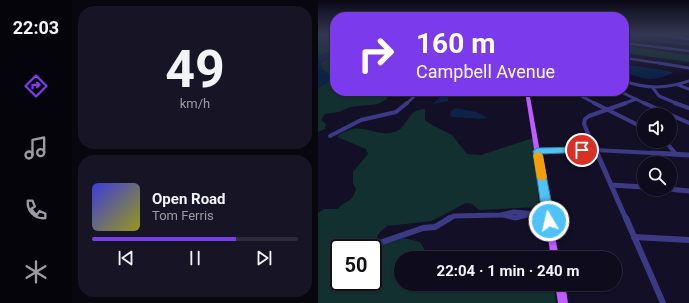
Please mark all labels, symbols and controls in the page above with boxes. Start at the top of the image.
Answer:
text: 22:03 [13,17,59,38]
text: 160 m [416,27,495,60]
icon: right [350,28,402,80]
text: 49 [165,39,225,100]
text: Campbell Avenue [416,61,555,82]
icon: directions [22,72,50,100]
text: km/h [180,96,210,111]
map controls [637,108,677,196]
button: sound [637,108,677,148]
pin [565,133,599,167]
icon: music [22,134,50,162]
icon: arrive [571,139,593,161]
button: search [637,156,677,196]
text: Open Road [152,190,226,208]
icon: phone [22,196,50,224]
position arrow [528,200,570,242]
text: Tom Ferris [152,208,214,223]
speed limit sign: 50 [330,239,382,291]
icon: previous [115,247,137,269]
icon: pause [184,247,206,269]
icon: next [253,247,275,269]
icon: climate [22,258,50,286]
text: 22:04 · 1 min · 240 m [437,262,579,280]

